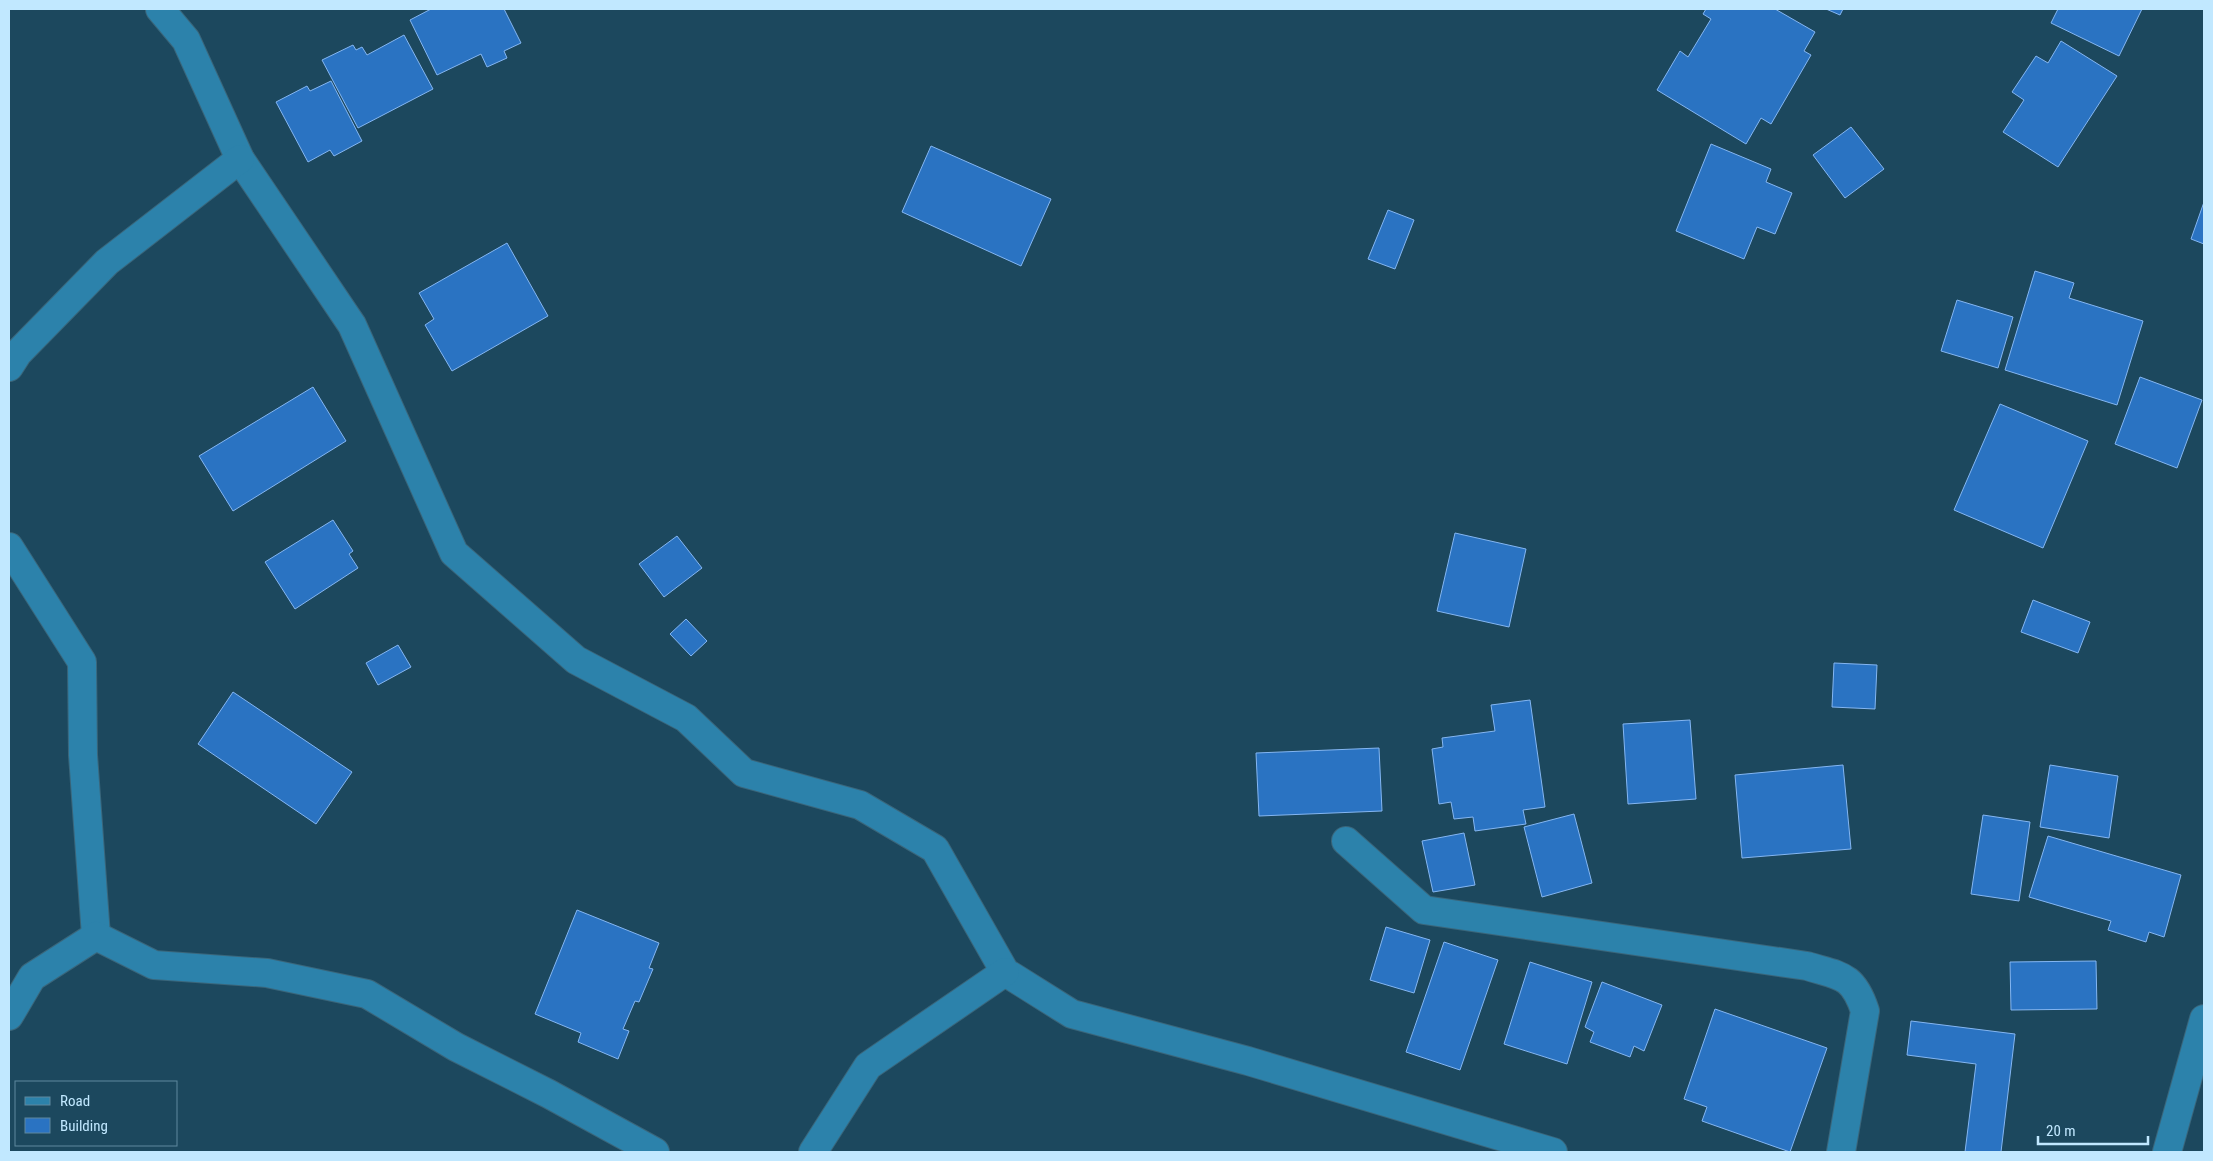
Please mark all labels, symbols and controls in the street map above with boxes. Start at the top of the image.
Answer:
legend [15,1081,178,1146]
text: Road [60,1092,90,1110]
scale bar [2038,1114,2148,1146]
text: Building [60,1117,108,1135]
text: 20 m [2046,1122,2076,1140]

